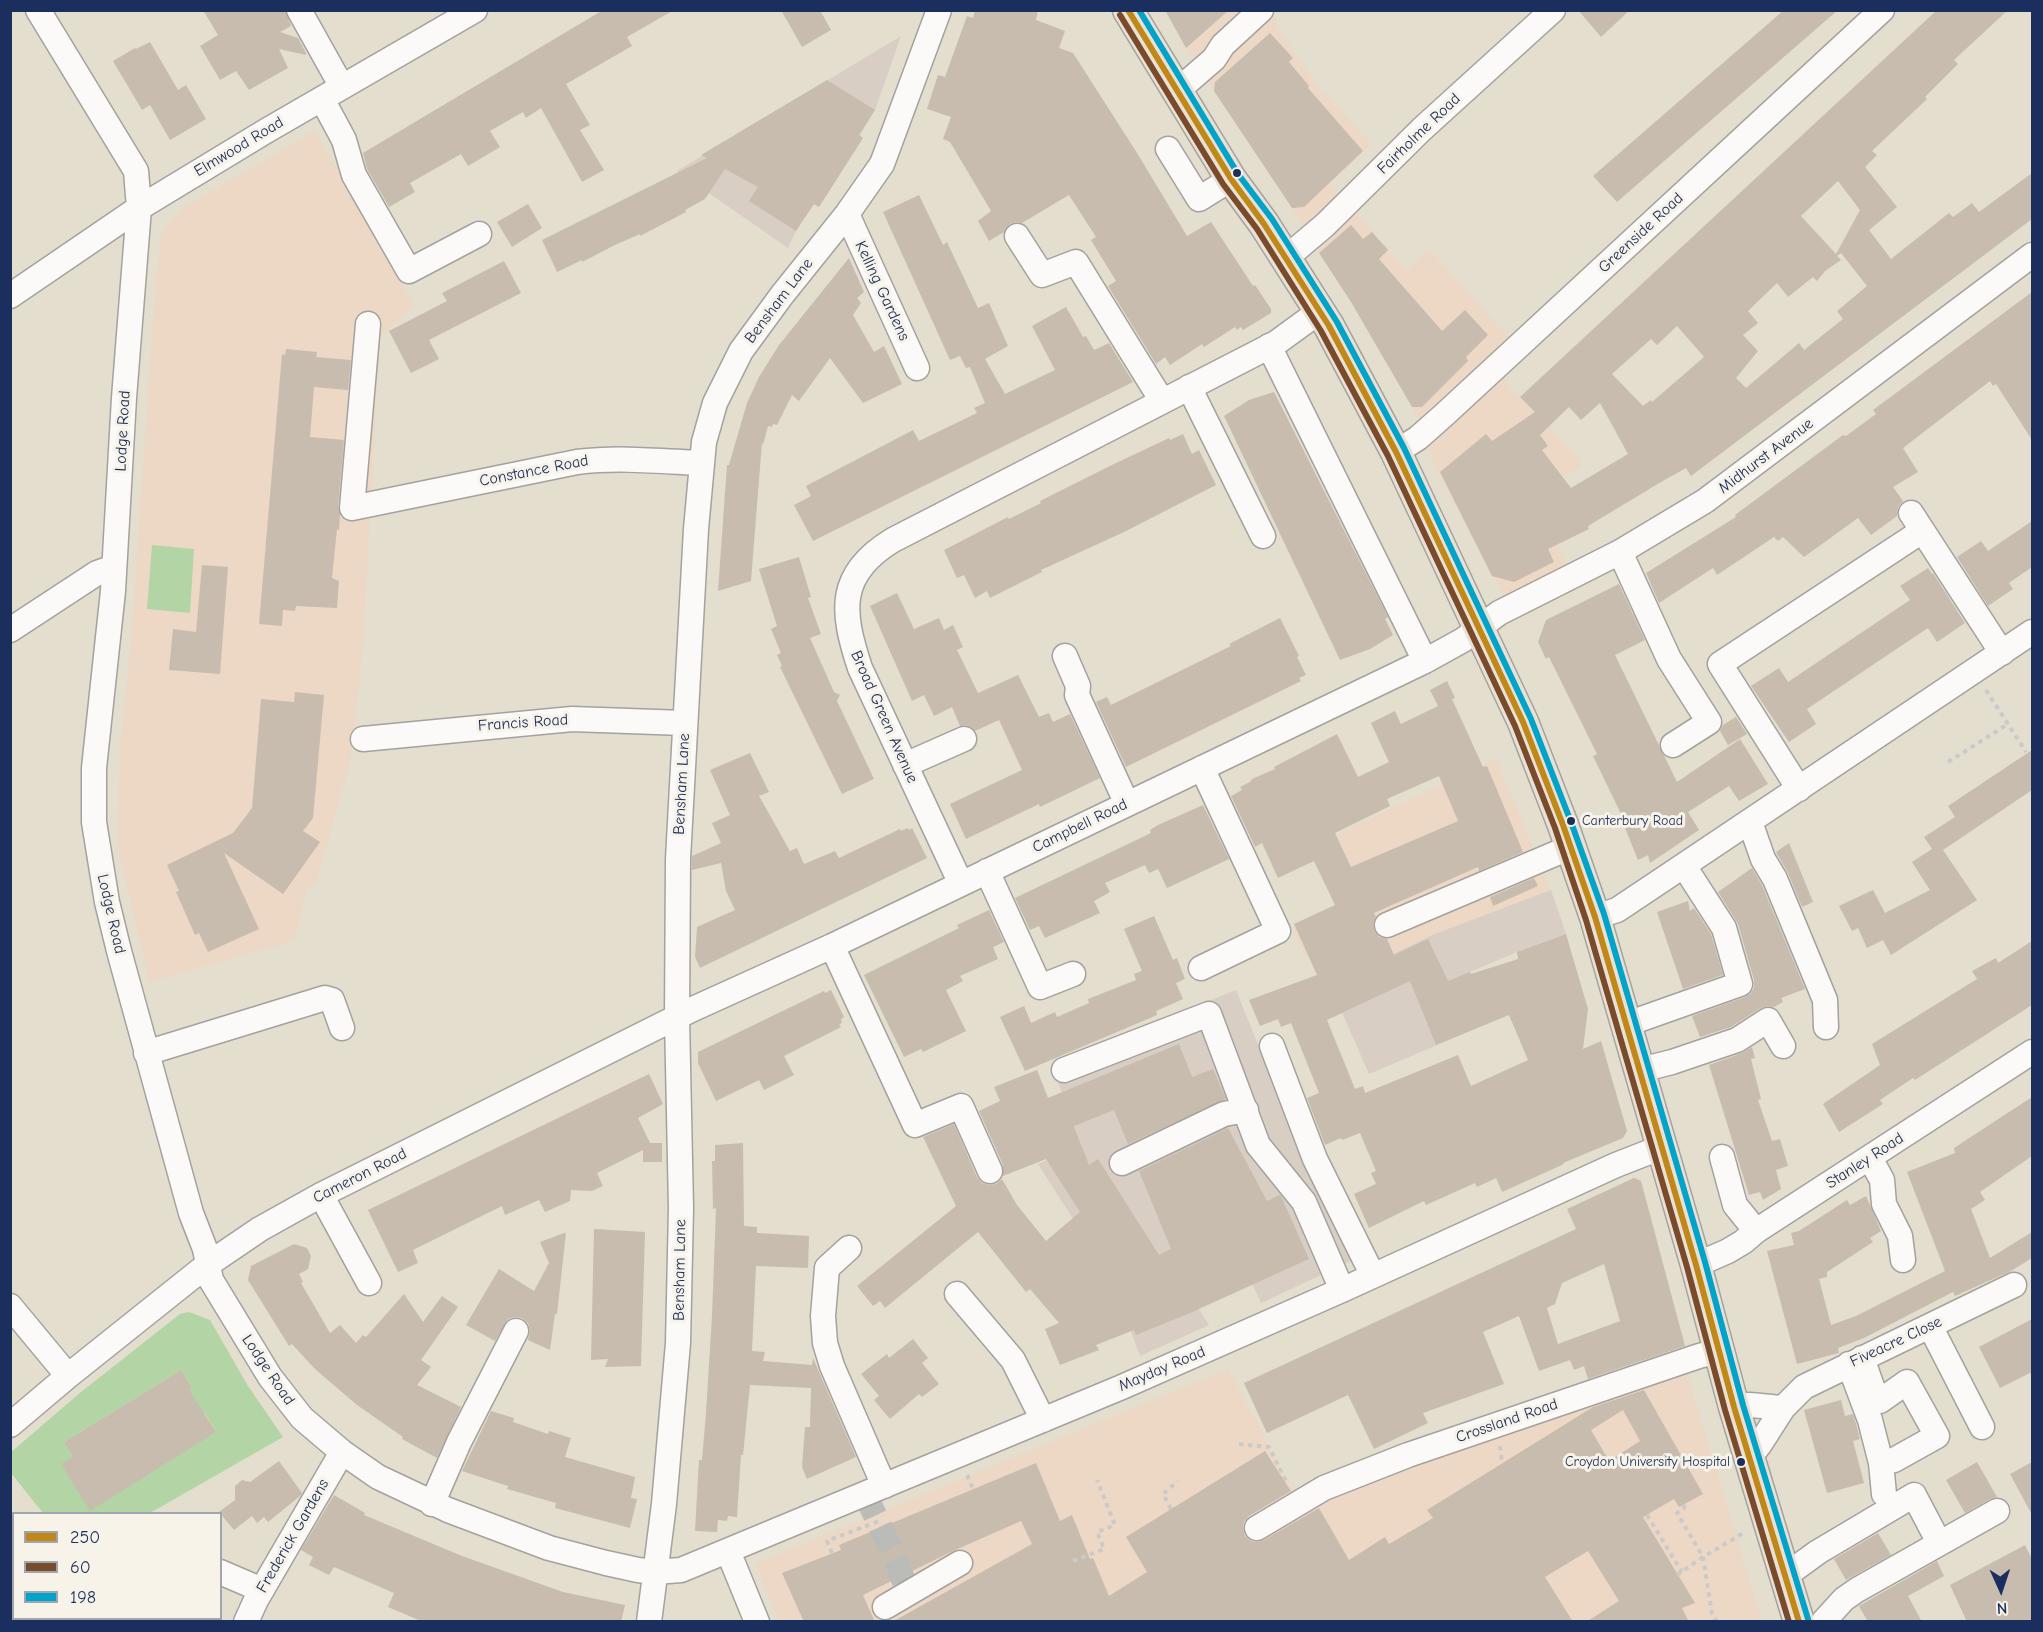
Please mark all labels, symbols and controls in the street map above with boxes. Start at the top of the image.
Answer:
street label: Fairholme Road [1373,89,1465,179]
street label: Elmwood Road [191,113,287,181]
unlabelled marker [1231,167,1243,179]
street label: Greenside Road [1595,189,1687,277]
street label: Kelling Gardens [851,238,913,344]
street label: Bensham Lane [741,255,817,347]
street label: Lodge Road [111,390,135,472]
street label: Midhurst Avenue [1715,414,1817,498]
street label: Constance Road [478,451,590,491]
street label: Broad Green Avenue [846,648,922,786]
street label: Francis Road [477,710,569,736]
street label: Bensham Lane [670,733,694,835]
street label: Campbell Road [1029,795,1131,857]
place label: Canterbury Road [1582,813,1683,829]
marker: Canterbury Road [1565,815,1577,827]
street label: Lodge Road [93,872,129,956]
street label: Stanley Road [1823,1129,1907,1193]
street label: Cameron Road [310,1144,410,1208]
street label: Bensham Lane [670,1219,690,1321]
street label: Fiveacre Close [1847,1312,1945,1372]
street label: Lodge Road [237,1331,299,1409]
street label: Mayday Road [1116,1342,1208,1396]
street label: Crossland Road [1454,1395,1560,1447]
place label: Croydon University Hospital [1565,1454,1730,1470]
marker: Croydon University Hospital [1735,1456,1747,1468]
street label: Frederick Gardens [253,1476,333,1596]
legend [12,1512,222,1620]
text: 250 [70,1527,100,1548]
text: 60 [70,1557,91,1578]
north arrow [1971,1560,2031,1620]
text: 198 [70,1587,96,1608]
text: N [1996,1599,2008,1617]

